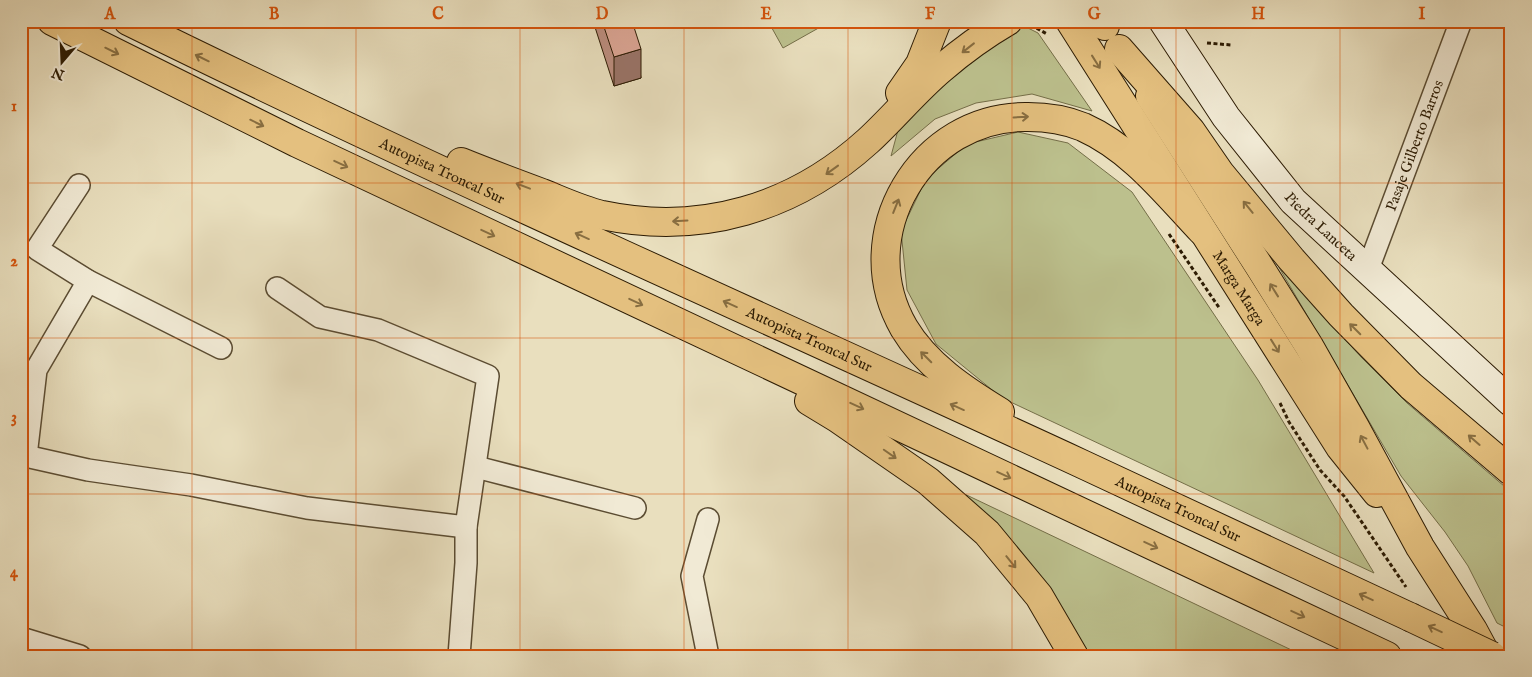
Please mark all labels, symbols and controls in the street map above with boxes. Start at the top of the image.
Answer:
text: A [104,5,117,25]
text: B [269,5,280,25]
text: C [432,5,444,25]
text: D [596,5,609,25]
text: E [760,5,772,25]
text: F [925,5,936,25]
text: G [1088,5,1101,25]
text: H [1251,5,1265,25]
text: I [1419,5,1426,25]
north arrow [38,38,88,88]
one-way arrow [961,43,975,53]
one-way arrow [104,46,119,56]
one-way arrow [195,53,210,62]
one-way arrow [1091,55,1101,69]
text: N [49,63,68,84]
street label: Pasaje Gilberto Barros [1381,77,1448,214]
text: 1 [11,97,17,117]
one-way arrow [1013,113,1029,122]
one-way arrow [249,119,264,128]
street label: Autopista Troncal Sur [375,133,508,208]
one-way arrow [333,160,348,169]
one-way arrow [825,165,839,175]
one-way arrow [516,181,531,190]
street label: Piedra Lanceta [1280,188,1362,265]
one-way arrow [892,199,901,214]
one-way arrow [1243,201,1254,214]
one-way arrow [672,216,688,226]
one-way arrow [481,228,496,238]
one-way arrow [575,231,590,241]
street label: Marga Marga [1208,247,1270,329]
text: 2 [10,252,18,272]
one-way arrow [1268,283,1278,297]
one-way arrow [628,298,643,308]
one-way arrow [723,298,738,308]
street label: Autopista Troncal Sur [743,302,876,376]
one-way arrow [1349,323,1361,335]
one-way arrow [1271,338,1281,352]
one-way arrow [920,350,932,363]
one-way arrow [849,402,864,412]
one-way arrow [950,402,965,412]
text: 3 [11,408,17,428]
one-way arrow [1467,434,1480,445]
one-way arrow [1358,435,1368,450]
one-way arrow [883,449,897,459]
one-way arrow [996,471,1011,481]
street label: Autopista Troncal Sur [1112,471,1244,546]
one-way arrow [1143,540,1158,550]
one-way arrow [1005,555,1016,568]
text: 4 [10,563,19,583]
one-way arrow [1359,592,1374,601]
one-way arrow [1290,609,1305,619]
one-way arrow [1428,624,1443,633]

